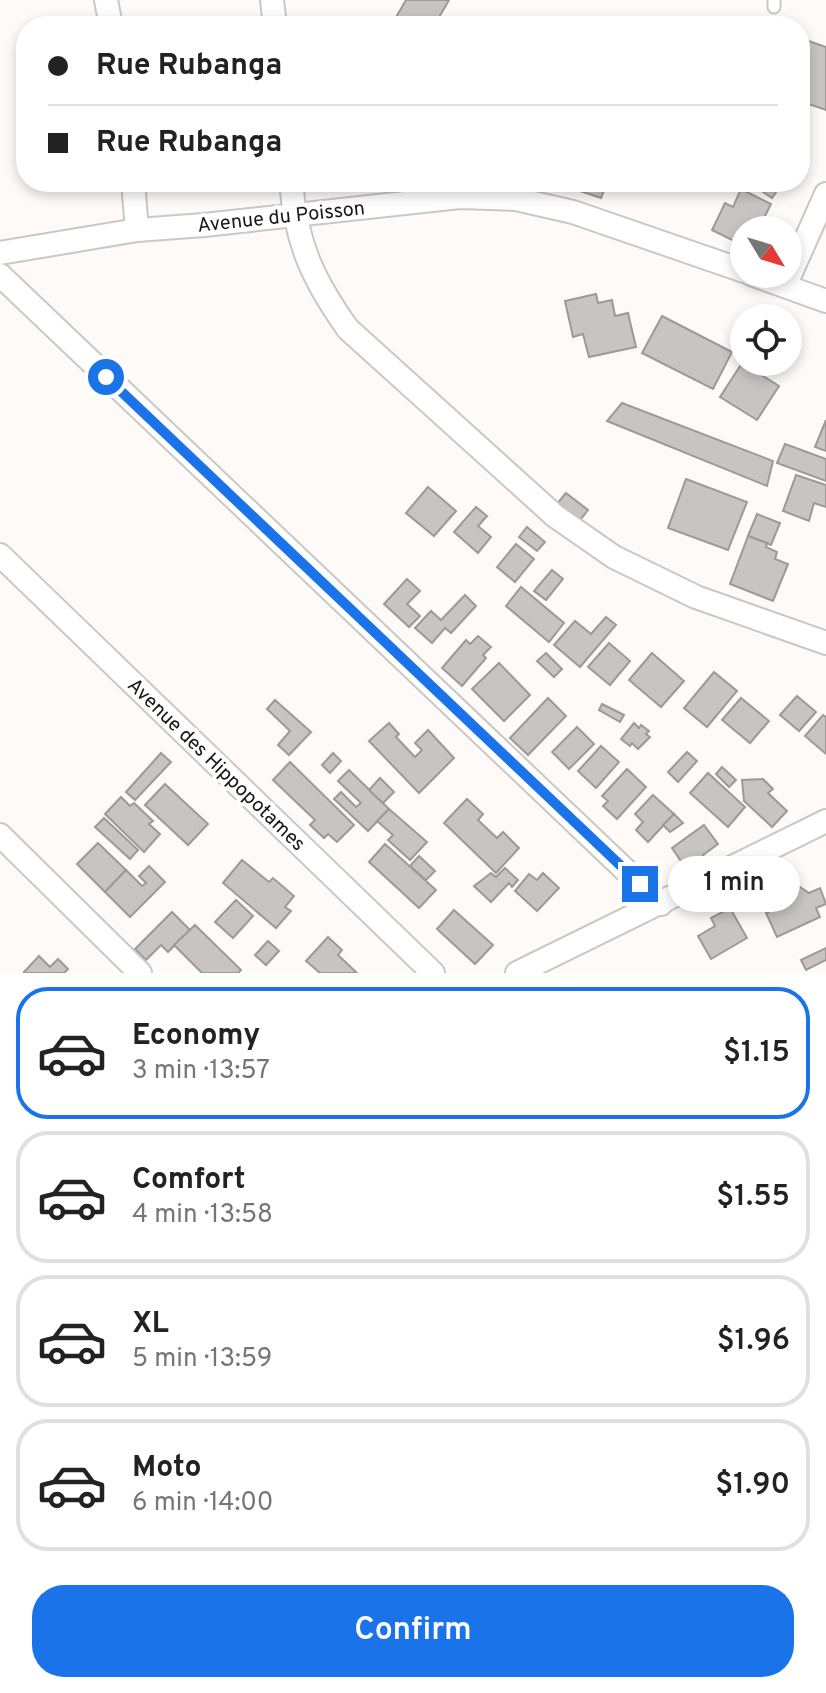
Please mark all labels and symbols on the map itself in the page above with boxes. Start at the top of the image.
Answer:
street label: Avenue du Poisson [196,196,366,240]
north arrow [730,216,802,288]
route start [88,359,124,395]
street label: Avenue des Hippopotames [121,673,310,858]
callout: 1 min [668,856,800,912]
route end [622,866,658,902]

